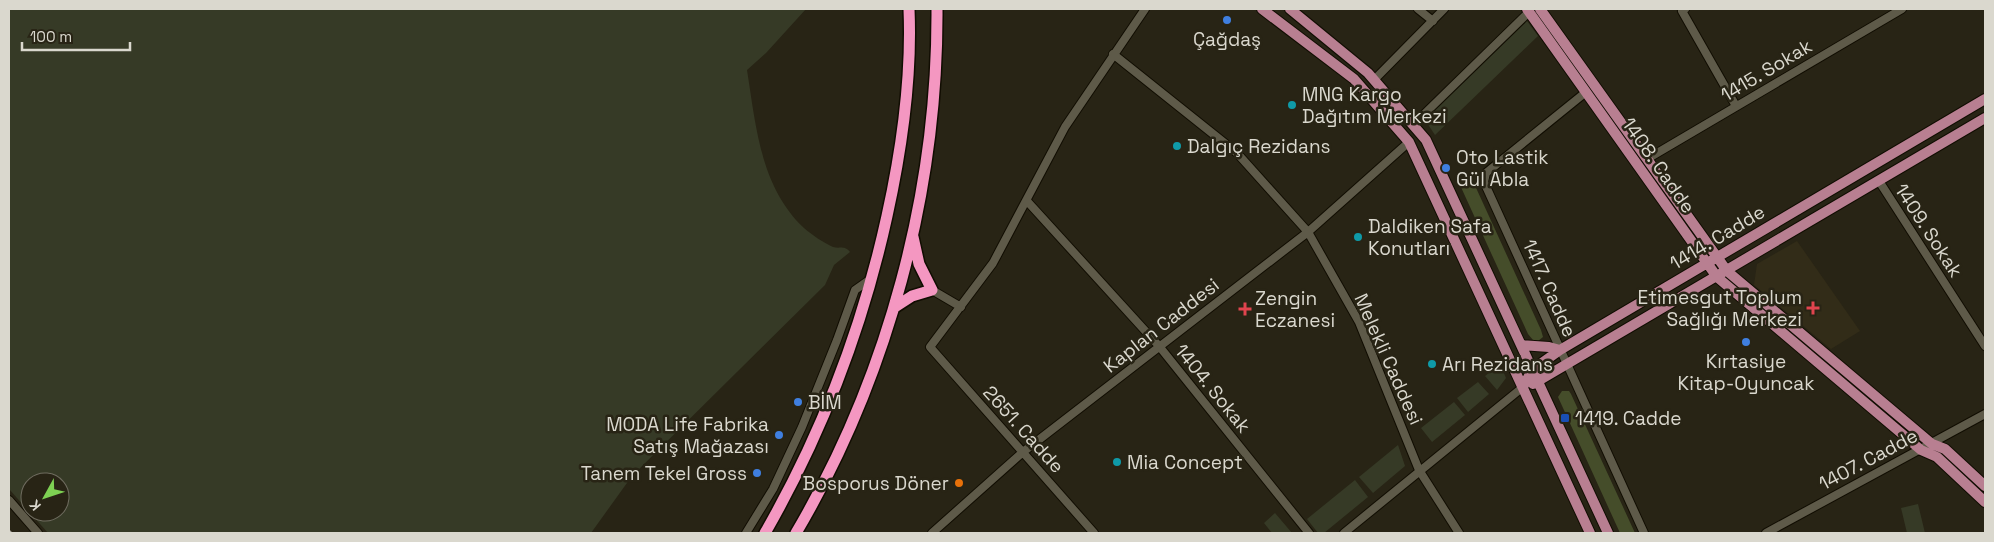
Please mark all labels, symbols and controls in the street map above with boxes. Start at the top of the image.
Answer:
marker: Çağdaş [1221,14,1233,26]
scale bar [22,20,130,52]
text: 100 m [30,27,72,46]
place label: Çağdaş [1193,27,1261,52]
street label: 1415. Sokak [1716,33,1817,107]
place label: MNG Kargo Dağıtım Merkezi [1302,82,1447,129]
marker: MNG Kargo Dağıtım Merkezi [1286,99,1298,111]
street label: 1408. Cadde [1616,112,1701,218]
place label: Dalgıç Rezidans [1187,134,1331,159]
marker: Dalgıç Rezidans [1171,140,1183,152]
place label: Oto Lastik Gül Abla [1456,145,1548,192]
marker: Oto Lastik Gül Abla [1440,162,1452,174]
street label: 1409. Sokak [1889,179,1968,282]
street label: 1414. Cadde [1665,199,1769,276]
place label: Daldiken Safa Konutları [1368,214,1492,261]
marker: Daldiken Safa Konutları [1352,231,1364,243]
street label: 1417. Cadde [1517,235,1582,341]
street label: Kaplan Caddesi [1098,272,1224,378]
place label: Etimesgut Toplum Sağlığı Merkezi [1637,285,1802,332]
place label: Zengin Eczanesi [1255,286,1335,333]
street label: Melekli Caddesi [1348,290,1429,429]
marker: Etimesgut Toplum Sağlığı Merkezi [1806,301,1820,315]
marker: Zengin Eczanesi [1239,303,1251,315]
marker: Kırtasiye Kitap-Oyuncak [1740,336,1752,348]
street label: 1404. Sokak [1169,339,1256,438]
place label: Kırtasiye Kitap-Oyuncak [1678,349,1814,396]
place label: Arı Rezidans [1442,352,1553,377]
marker: Arı Rezidans [1426,358,1438,370]
street label: 2651. Cadde [978,380,1070,478]
place label: BİM [808,390,842,415]
marker: BİM [792,396,804,408]
place label: 1419. Cadde [1575,406,1681,431]
place label: MODA Life Fabrika Satış Mağazası [606,412,769,459]
marker: 1419. Cadde [1559,412,1571,424]
street label: 1407. Cadde [1814,423,1922,496]
marker: MODA Life Fabrika Satış Mağazası [773,429,785,441]
place label: Mia Concept [1127,450,1243,475]
marker: Mia Concept [1111,456,1123,468]
place label: Tanem Tekel Gross [581,461,747,486]
marker: Tanem Tekel Gross [751,467,763,479]
place label: Bosporus Döner [803,471,949,496]
north arrow [20,472,70,522]
marker: Bosporus Döner [953,477,965,489]
text: K [25,496,45,514]

